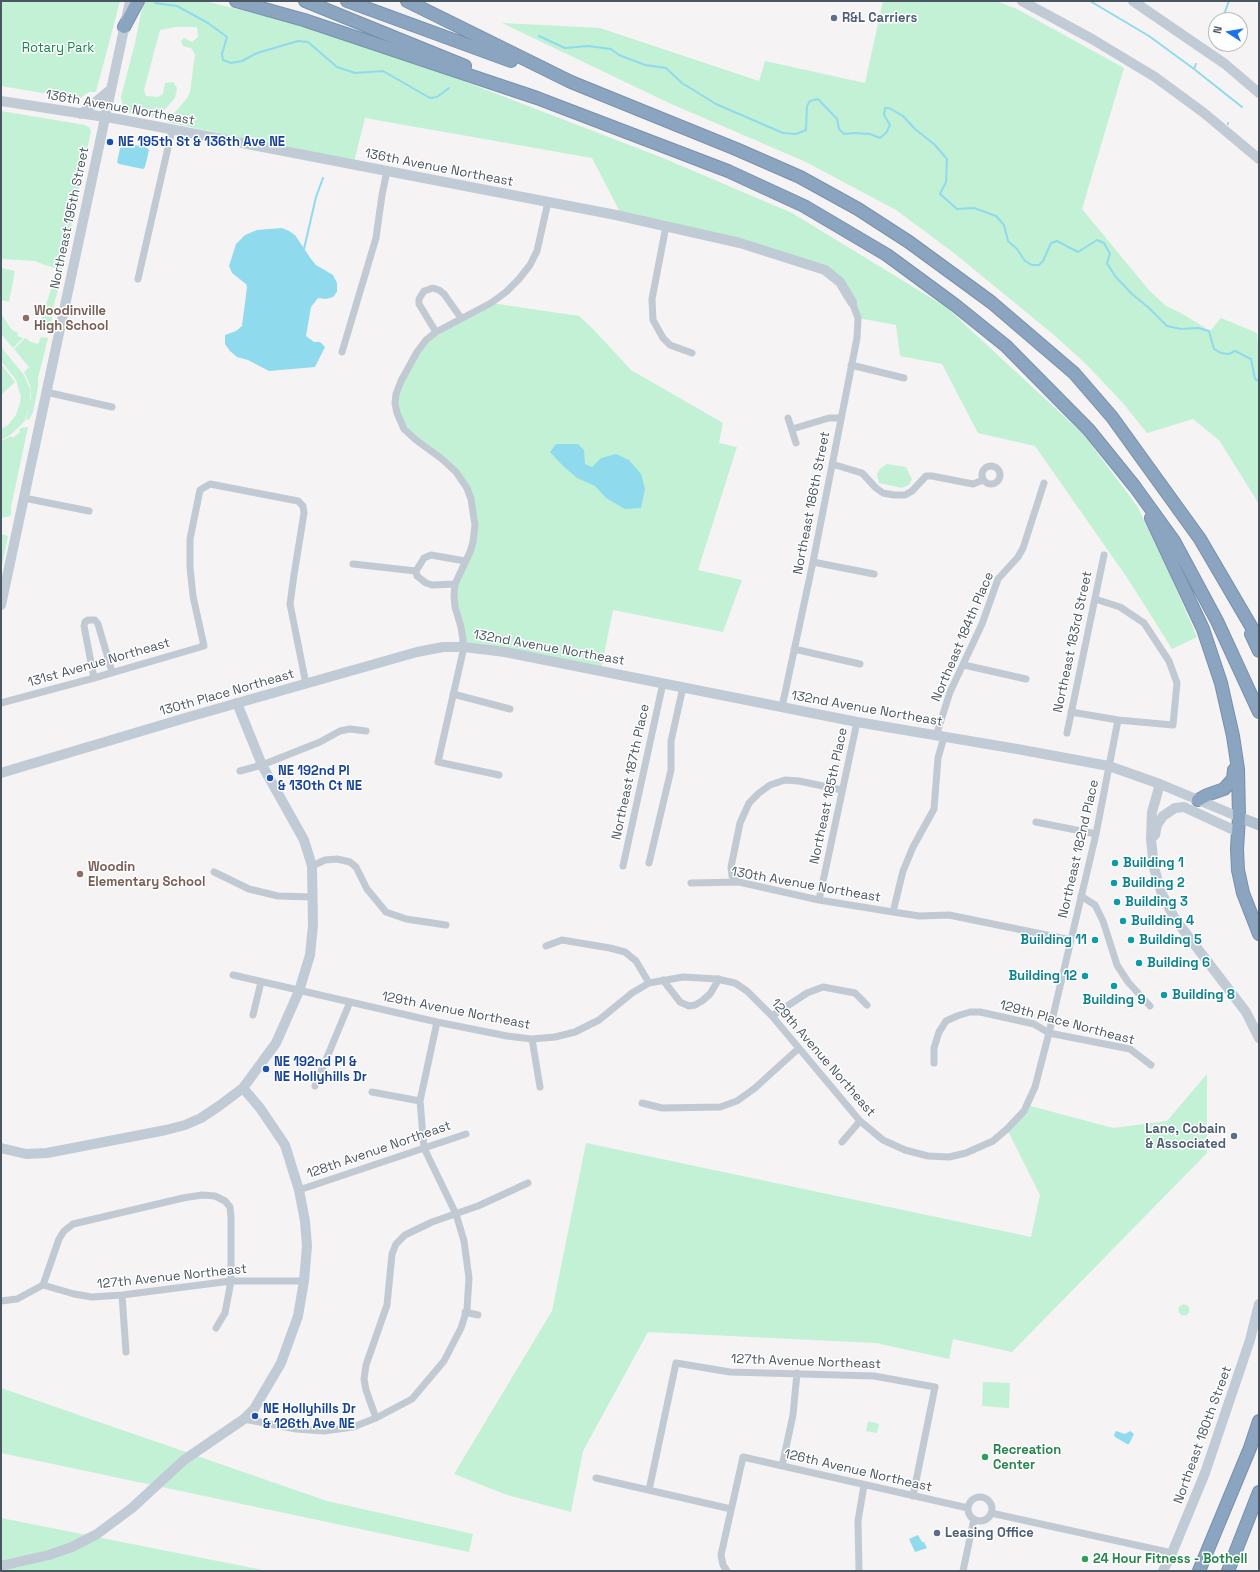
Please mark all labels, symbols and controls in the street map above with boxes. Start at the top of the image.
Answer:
place label: R&L Carriers [842,10,917,26]
north arrow [1208,12,1248,52]
marker: R&L Carriers [829,13,839,23]
text: N [1210,25,1225,35]
park label: Rotary Park [22,40,94,56]
street label: 136th Avenue Northeast [44,87,196,129]
place label: NE 195th St & 136th Ave NE [118,134,285,150]
marker: NE 195th St & 136th Ave NE [105,137,115,147]
street label: Northeast 195th Street [47,146,93,290]
street label: 136th Avenue Northeast [363,146,515,190]
place label: Woodinville High School [34,303,108,334]
marker: Woodinville High School [21,313,31,323]
street label: Northeast 186th Street [790,430,834,576]
street label: Northeast 184th Place [929,570,997,704]
street label: Northeast 183rd Street [1050,570,1096,714]
street label: 132nd Avenue Northeast [472,627,626,669]
street label: 131st Avenue Northeast [26,635,172,691]
street label: 130th Place Northeast [158,666,296,720]
street label: 132nd Avenue Northeast [790,688,944,730]
street label: Northeast 187th Place [609,703,653,841]
street label: Northeast 185th Place [807,726,851,866]
place label: NE 192nd Pl & 130th Ct NE [278,763,362,794]
marker: NE 192nd Pl & 130th Ct NE [265,773,275,783]
street label: Northeast 182nd Place [1055,778,1103,920]
place label: Building 1 [1123,855,1184,871]
marker: Building 1 [1110,858,1120,868]
place label: Woodin Elementary School [88,859,205,890]
street label: 130th Avenue Northeast [730,864,882,906]
marker: Woodin Elementary School [75,869,85,879]
place label: Building 2 [1122,875,1185,891]
marker: Building 2 [1109,878,1119,888]
place label: Building 3 [1125,894,1188,910]
marker: Building 3 [1112,897,1122,907]
place label: Building 4 [1131,913,1194,929]
marker: Building 4 [1118,916,1128,926]
place label: Building 11 [1020,932,1087,948]
place label: Building 5 [1139,932,1202,948]
marker: Building 11 [1090,935,1100,945]
marker: Building 5 [1126,935,1136,945]
place label: Building 6 [1147,955,1210,971]
marker: Building 6 [1134,958,1144,968]
place label: Building 12 [1008,968,1077,984]
marker: Building 12 [1080,971,1090,981]
marker: Building 9 [1109,981,1119,991]
place label: Building 8 [1172,987,1235,1003]
street label: 129th Avenue Northeast [380,989,532,1033]
marker: Building 8 [1159,990,1169,1000]
place label: Building 9 [1083,992,1145,1008]
street label: 129th Avenue Northeast [768,996,878,1120]
street label: 129th Place Northeast [998,997,1136,1049]
place label: NE 192nd Pl & NE Hollyhills Dr [274,1054,367,1085]
marker: NE 192nd Pl & NE Hollyhills Dr [261,1064,271,1074]
street label: 128th Avenue Northeast [305,1118,453,1182]
place label: Lane, Cobain & Associated [1145,1121,1226,1152]
marker: Lane, Cobain & Associated [1229,1131,1239,1141]
street label: 127th Avenue Northeast [96,1261,248,1293]
street label: 127th Avenue Northeast [731,1352,881,1372]
street label: Northeast 180th Street [1171,1364,1235,1506]
place label: NE Hollyhills Dr & 126th Ave NE [263,1401,356,1432]
marker: NE Hollyhills Dr & 126th Ave NE [250,1411,260,1421]
place label: Recreation Center [993,1442,1061,1473]
street label: 126th Avenue Northeast [783,1446,933,1496]
marker: Recreation Center [980,1452,990,1462]
place label: Leasing Office [945,1525,1034,1541]
marker: Leasing Office [932,1528,942,1538]
place label: 24 Hour Fitness - Bothell [1093,1551,1247,1567]
marker: 24 Hour Fitness - Bothell [1080,1554,1090,1564]

